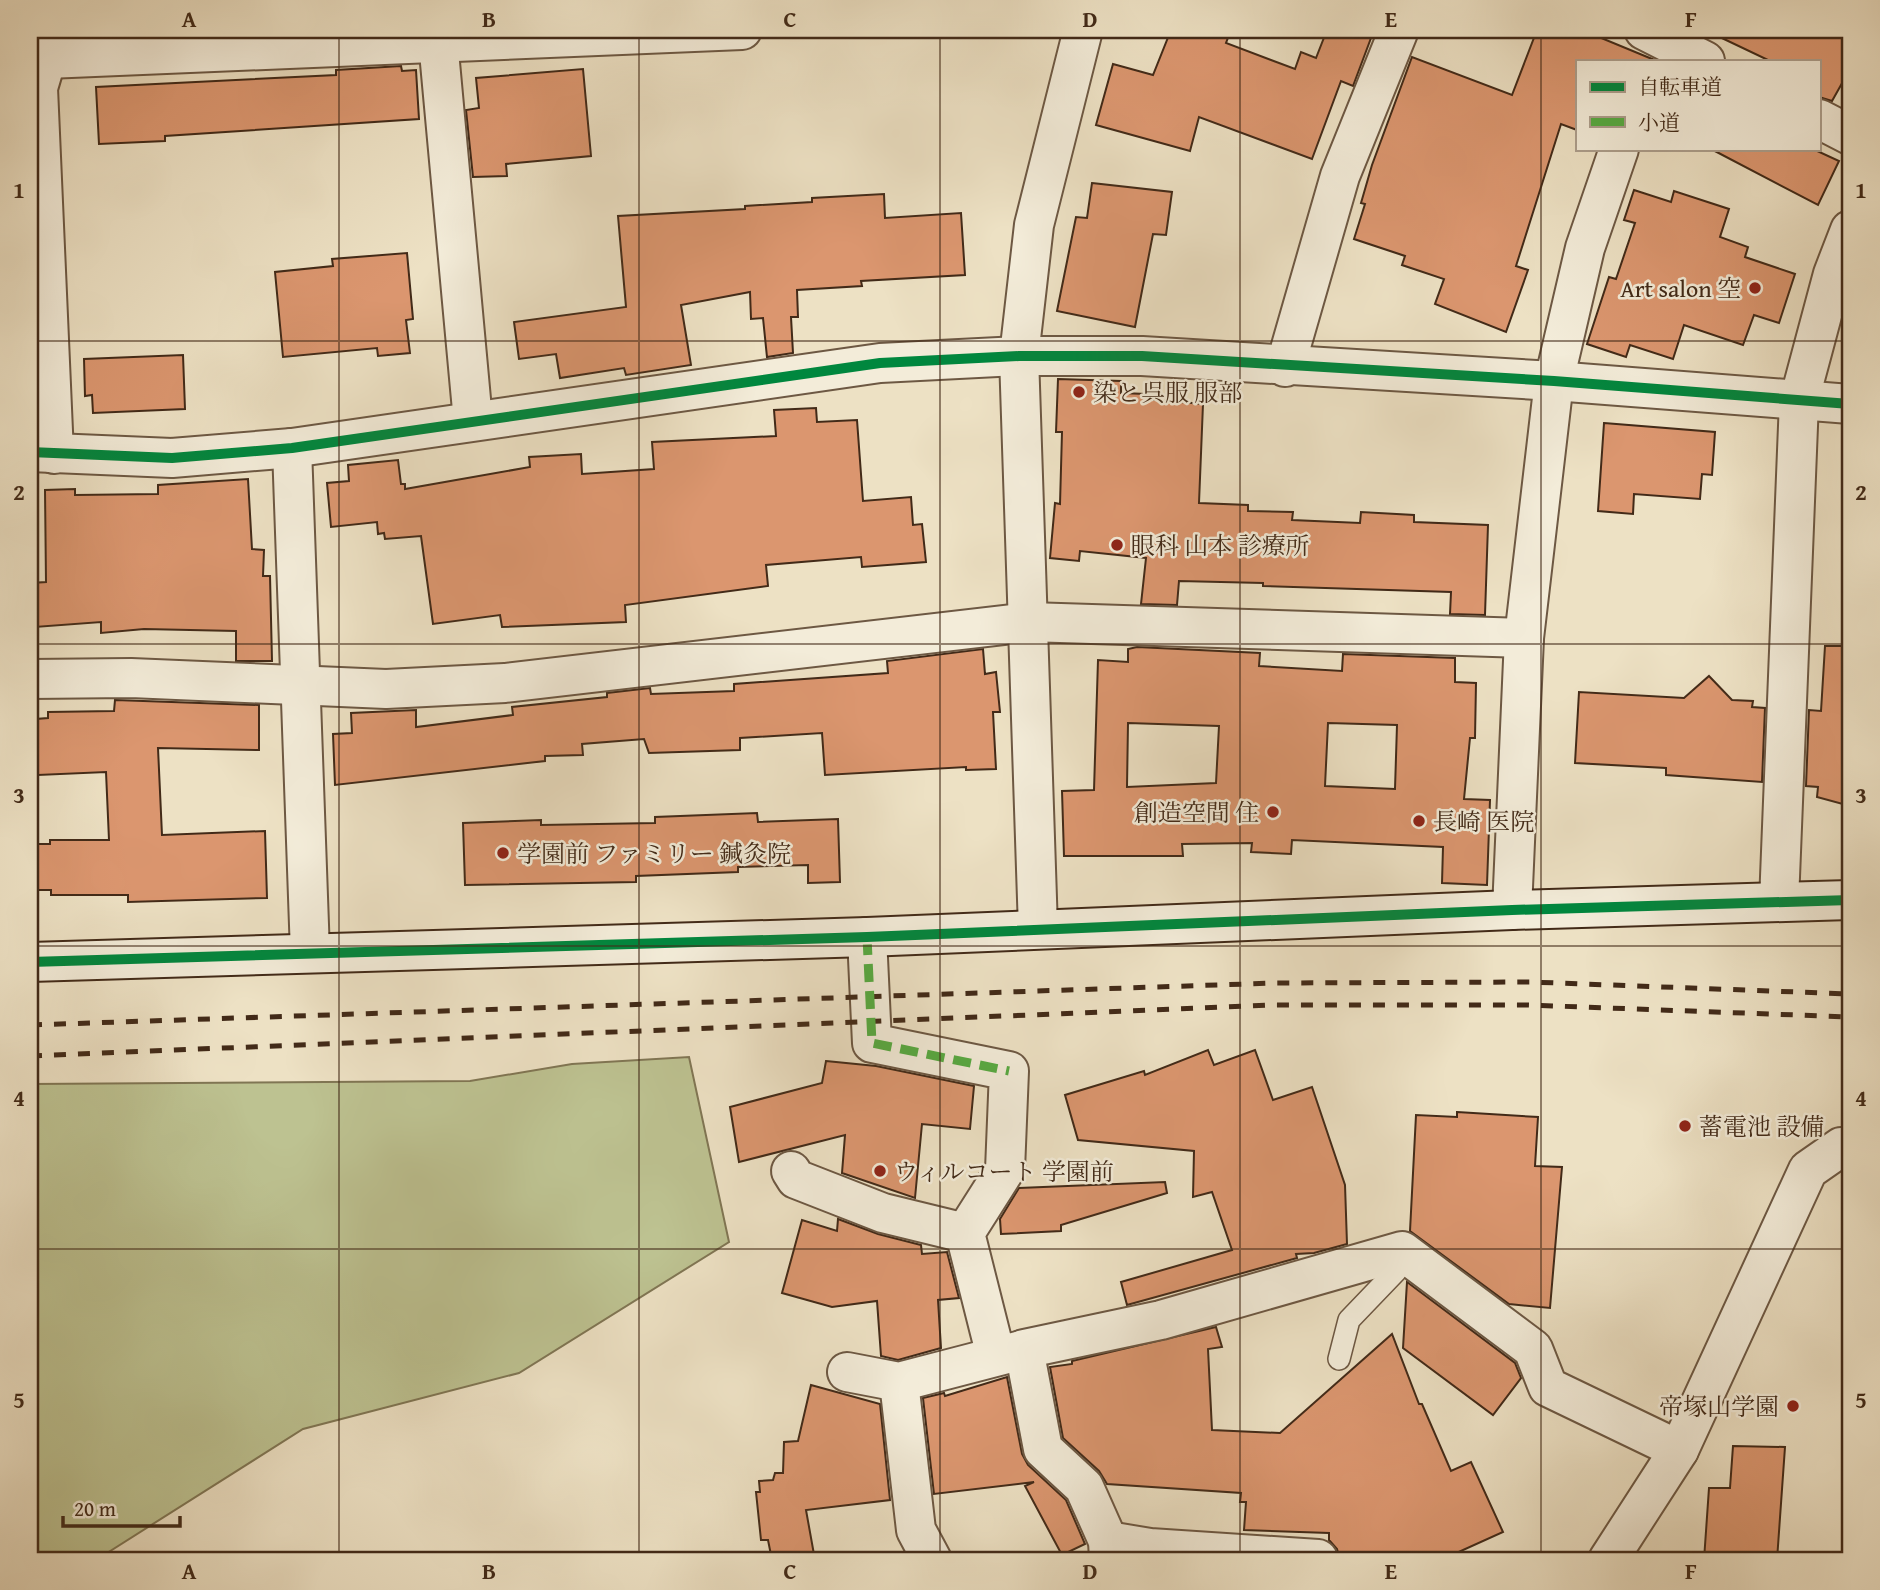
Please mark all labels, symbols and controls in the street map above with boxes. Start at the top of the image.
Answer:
text: A [182,2,197,35]
text: B [482,2,496,35]
text: C [783,2,797,35]
text: D [1083,2,1098,35]
text: E [1385,2,1397,35]
text: F [1685,2,1697,35]
legend [1576,60,1820,150]
text: 自転車道 [1638,71,1722,102]
text: 小道 [1638,107,1680,138]
text: 1 [13,173,25,206]
text: 1 [1855,173,1867,206]
place label: Art salon 空 [1620,271,1741,306]
marker: Art salon 空 [1747,280,1763,296]
place label: 染と呉服 服部 [1093,375,1242,410]
marker: 染と呉服 服部 [1071,384,1087,400]
text: 2 [13,475,25,508]
text: 2 [1855,475,1867,508]
place label: 眼科 山本 診療所 [1131,528,1310,563]
marker: 眼科 山本 診療所 [1109,537,1125,553]
text: 3 [13,778,25,811]
text: 3 [1855,778,1867,811]
place label: 創造空間 住 [1134,795,1259,830]
marker: 創造空間 住 [1265,804,1281,820]
place label: 長崎 医院 [1433,804,1534,839]
marker: 長崎 医院 [1411,813,1427,829]
place label: 学園前 ファミリー 鍼灸院 [517,836,791,871]
marker: 学園前 ファミリー 鍼灸院 [495,845,511,861]
text: 4 [13,1081,25,1114]
text: 4 [1855,1081,1867,1114]
place label: 蓄電池 設備 [1699,1109,1824,1144]
marker: 蓄電池 設備 [1677,1118,1693,1134]
place label: ウィルコート 学園前 [894,1154,1114,1189]
marker: ウィルコート 学園前 [872,1163,888,1179]
text: 5 [13,1383,25,1416]
text: 5 [1855,1383,1867,1416]
place label: 帝塚山学園 [1659,1389,1779,1424]
marker: 帝塚山学園 [1785,1398,1801,1414]
scale bar [63,1485,180,1529]
text: 20 m [74,1493,116,1524]
text: A [182,1554,197,1587]
text: B [482,1554,496,1587]
text: C [783,1554,797,1587]
text: D [1083,1554,1098,1587]
text: E [1385,1554,1397,1587]
text: F [1685,1554,1697,1587]

